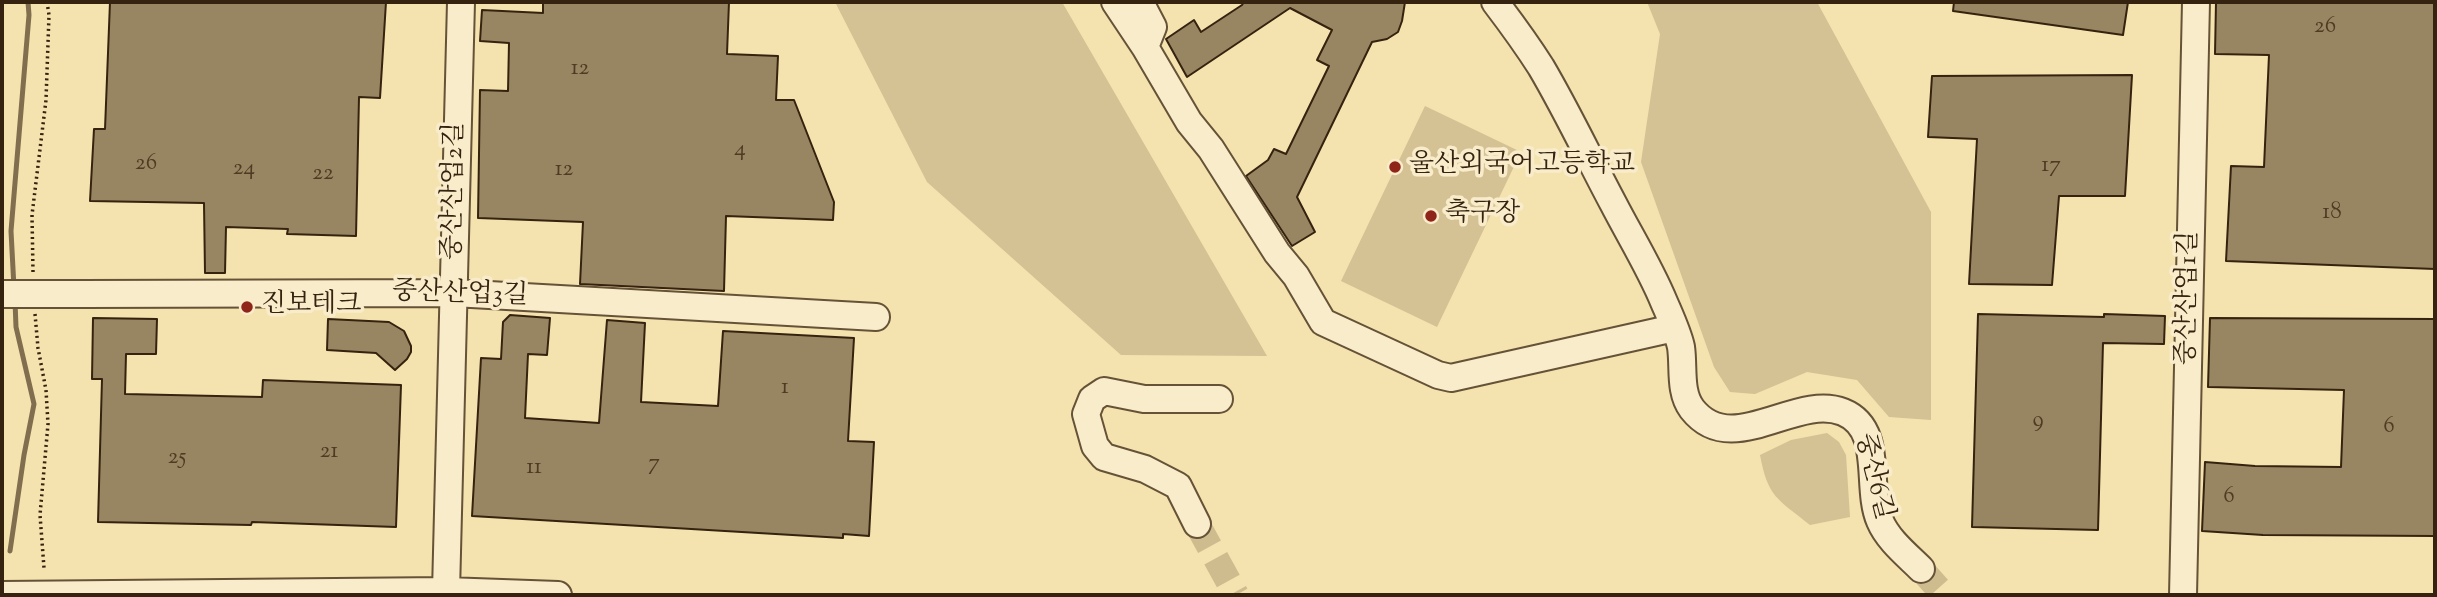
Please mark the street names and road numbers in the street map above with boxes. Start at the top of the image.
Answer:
street label: 중산산업2길 [439,122,473,260]
street label: 중산산업1길 [2173,231,2207,365]
street label: 중산산업3길 [391,278,529,314]
street label: 중산6길 [1846,430,1898,524]

